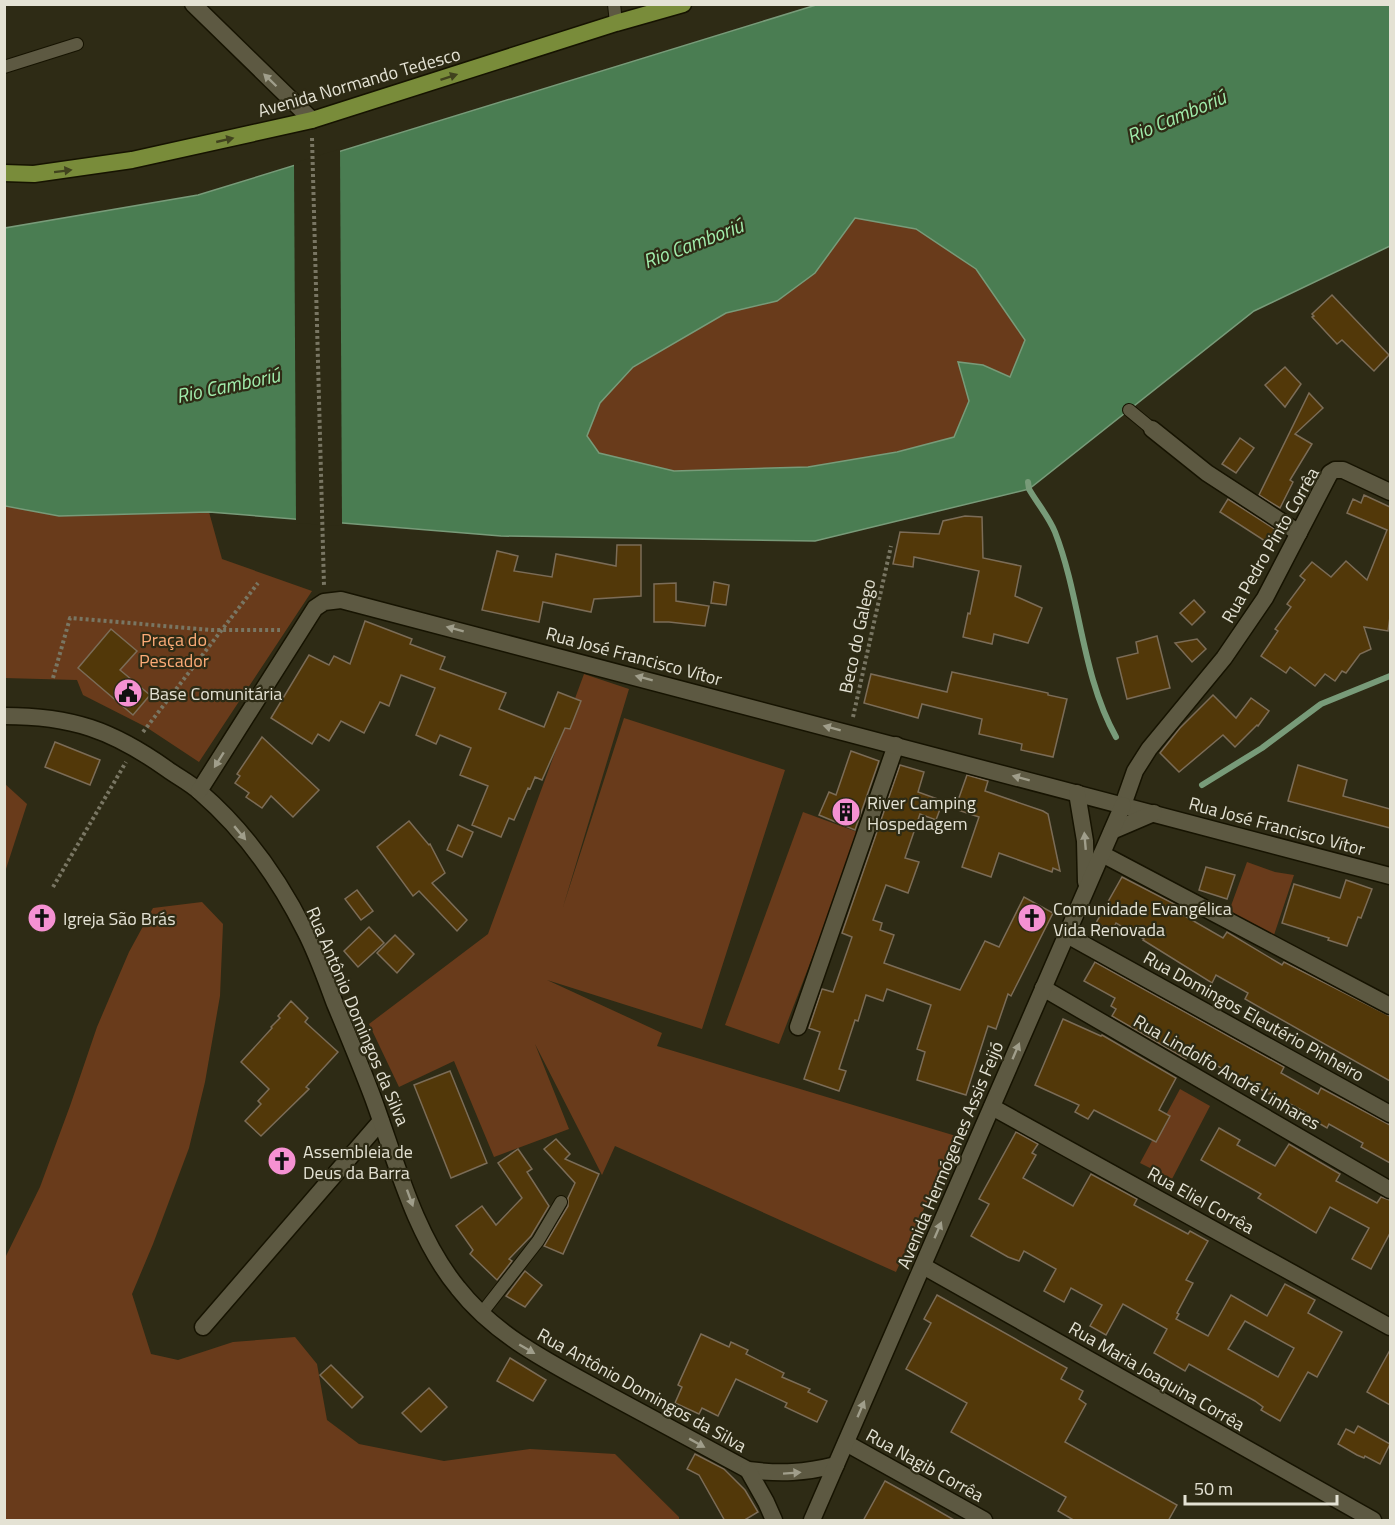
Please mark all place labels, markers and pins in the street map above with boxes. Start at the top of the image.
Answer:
public building icon: Base Comunitária [112,677,144,709]
place label: Base Comunitária [149,680,282,707]
place label: River Camping Hospedagem [867,789,976,837]
building icon: River Camping Hospedagem [830,796,862,828]
place label: Comunidade Evangélica Vida Renovada [1053,895,1232,943]
church icon: Igreja São Brás [26,902,58,934]
church icon: Comunidade Evangélica Vida Renovada [1016,902,1048,934]
place label: Igreja São Brás [63,905,176,932]
place label: Assembleia de Deus da Barra [303,1138,413,1186]
church icon: Assembleia de Deus da Barra [266,1145,298,1177]

